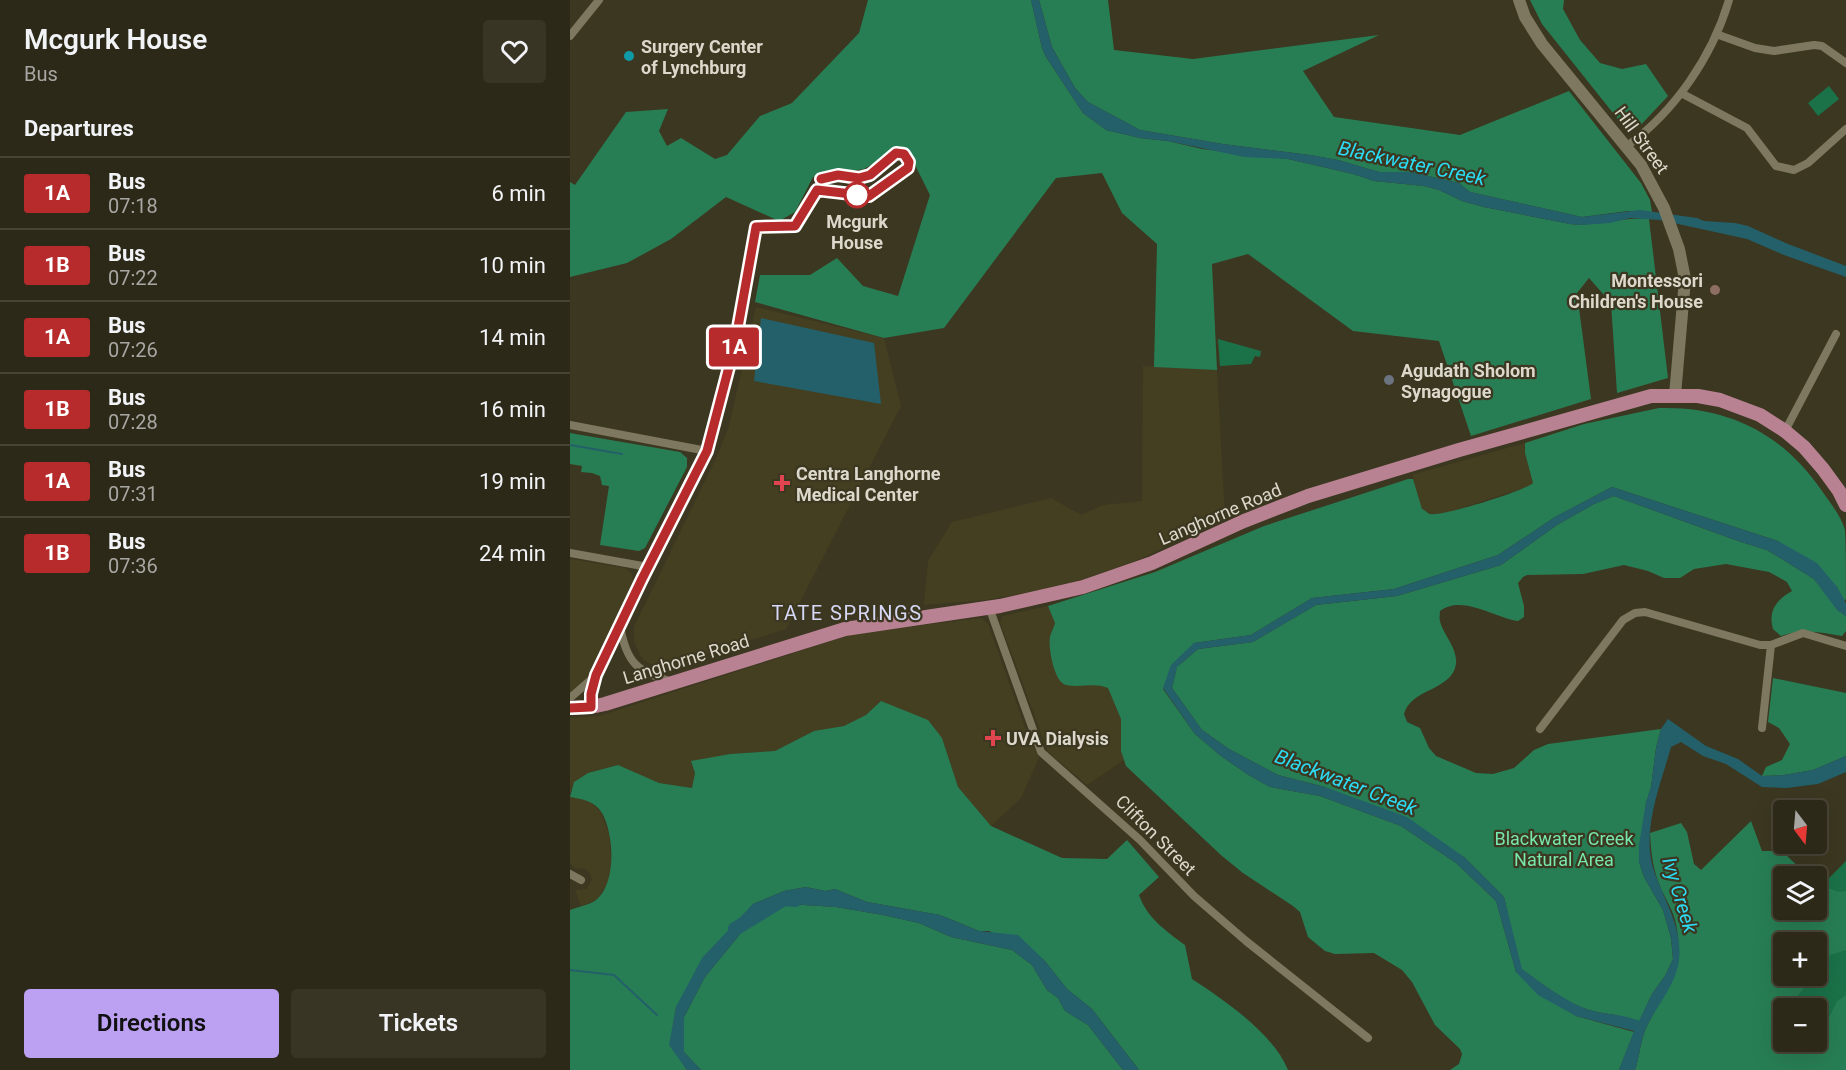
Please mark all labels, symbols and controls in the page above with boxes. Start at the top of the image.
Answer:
button: heart [483,20,546,83]
text: Mcgurk House [24,23,207,56]
place label: Surgery Center of Lynchburg [641,36,763,78]
marker: Surgery Center of Lynchburg [622,49,636,63]
text: Bus [24,62,58,86]
street label: Hill Street [1611,102,1673,178]
text: Departures [24,116,134,141]
water label: Blackwater Creek [1336,136,1489,191]
text: Bus [108,169,146,194]
text: 1A [44,181,70,205]
text: 6 min [491,181,546,206]
marker: Mcgurk House [844,182,870,208]
text: 07:18 [108,194,158,218]
place label: Mcgurk House [826,211,888,253]
text: Bus [108,241,146,266]
text: 1B [44,253,70,277]
text: 10 min [479,253,546,278]
text: 07:22 [108,266,158,290]
place label: Montessori Children's House [1568,270,1703,312]
marker: Montessori Children's House [1708,283,1722,297]
text: Bus [108,313,146,338]
text: 1A [44,325,70,349]
text: 14 min [479,325,546,350]
line badge: 1A [707,328,761,366]
text: 1A [721,335,747,359]
text: 07:26 [108,338,158,362]
place label: Agudath Sholom Synagogue [1401,360,1536,402]
marker: Agudath Sholom Synagogue [1382,373,1396,387]
text: Bus [108,385,146,410]
text: 1B [44,397,70,421]
text: 16 min [479,397,546,422]
text: 07:28 [108,410,158,434]
text: Bus [108,457,146,482]
place label: Centra Langhorne Medical Center [796,463,941,505]
text: 1A [44,469,70,493]
text: 19 min [479,469,546,494]
marker: Centra Langhorne Medical Center [773,474,791,492]
street label: Langhorne Road [1156,479,1284,549]
text: 07:31 [108,482,158,506]
text: Bus [108,529,146,554]
text: 1B [44,541,70,565]
text: 24 min [479,541,546,566]
text: 07:36 [108,554,158,578]
district label: TATE SPRINGS [771,601,923,625]
street label: Langhorne Road [620,630,752,688]
place label: UVA Dialysis [1006,728,1109,749]
marker: UVA Dialysis [984,729,1002,747]
water label: Blackwater Creek [1272,744,1421,820]
street label: Clifton Street [1112,791,1200,879]
north arrow [1773,800,1827,854]
map controls [1773,800,1827,1052]
park label: Blackwater Creek Natural Area [1494,828,1634,870]
water label: Ivy Creek [1657,854,1703,937]
button: layers [1773,866,1827,920]
button: + [1773,932,1827,986]
button: Directions [24,989,279,1058]
button: Tickets [291,989,546,1058]
button: − [1773,998,1827,1052]

